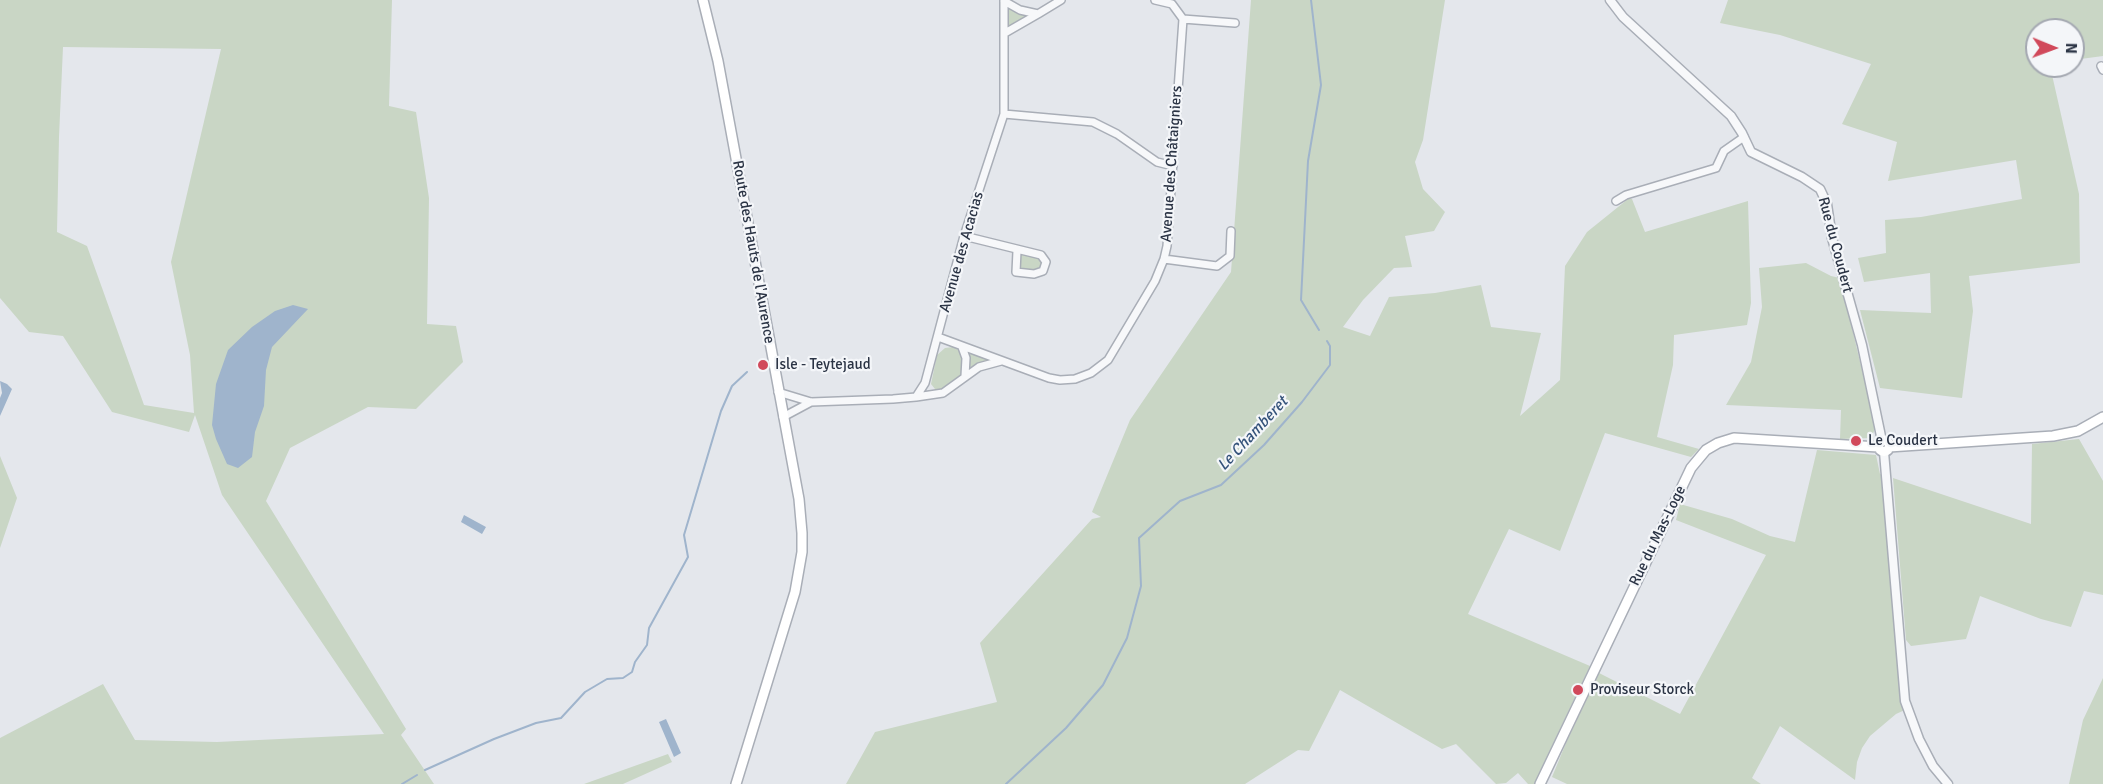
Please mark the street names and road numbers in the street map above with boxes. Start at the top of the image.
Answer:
street label: Avenue des Châtaigniers [1158,85,1186,243]
street label: Route des Hauts de l'Aurence [728,159,778,345]
street label: Avenue des Acacias [936,190,988,314]
street label: Rue du Coudert [1814,195,1856,295]
street label: Rue du Mas-Loge [1626,483,1690,589]

